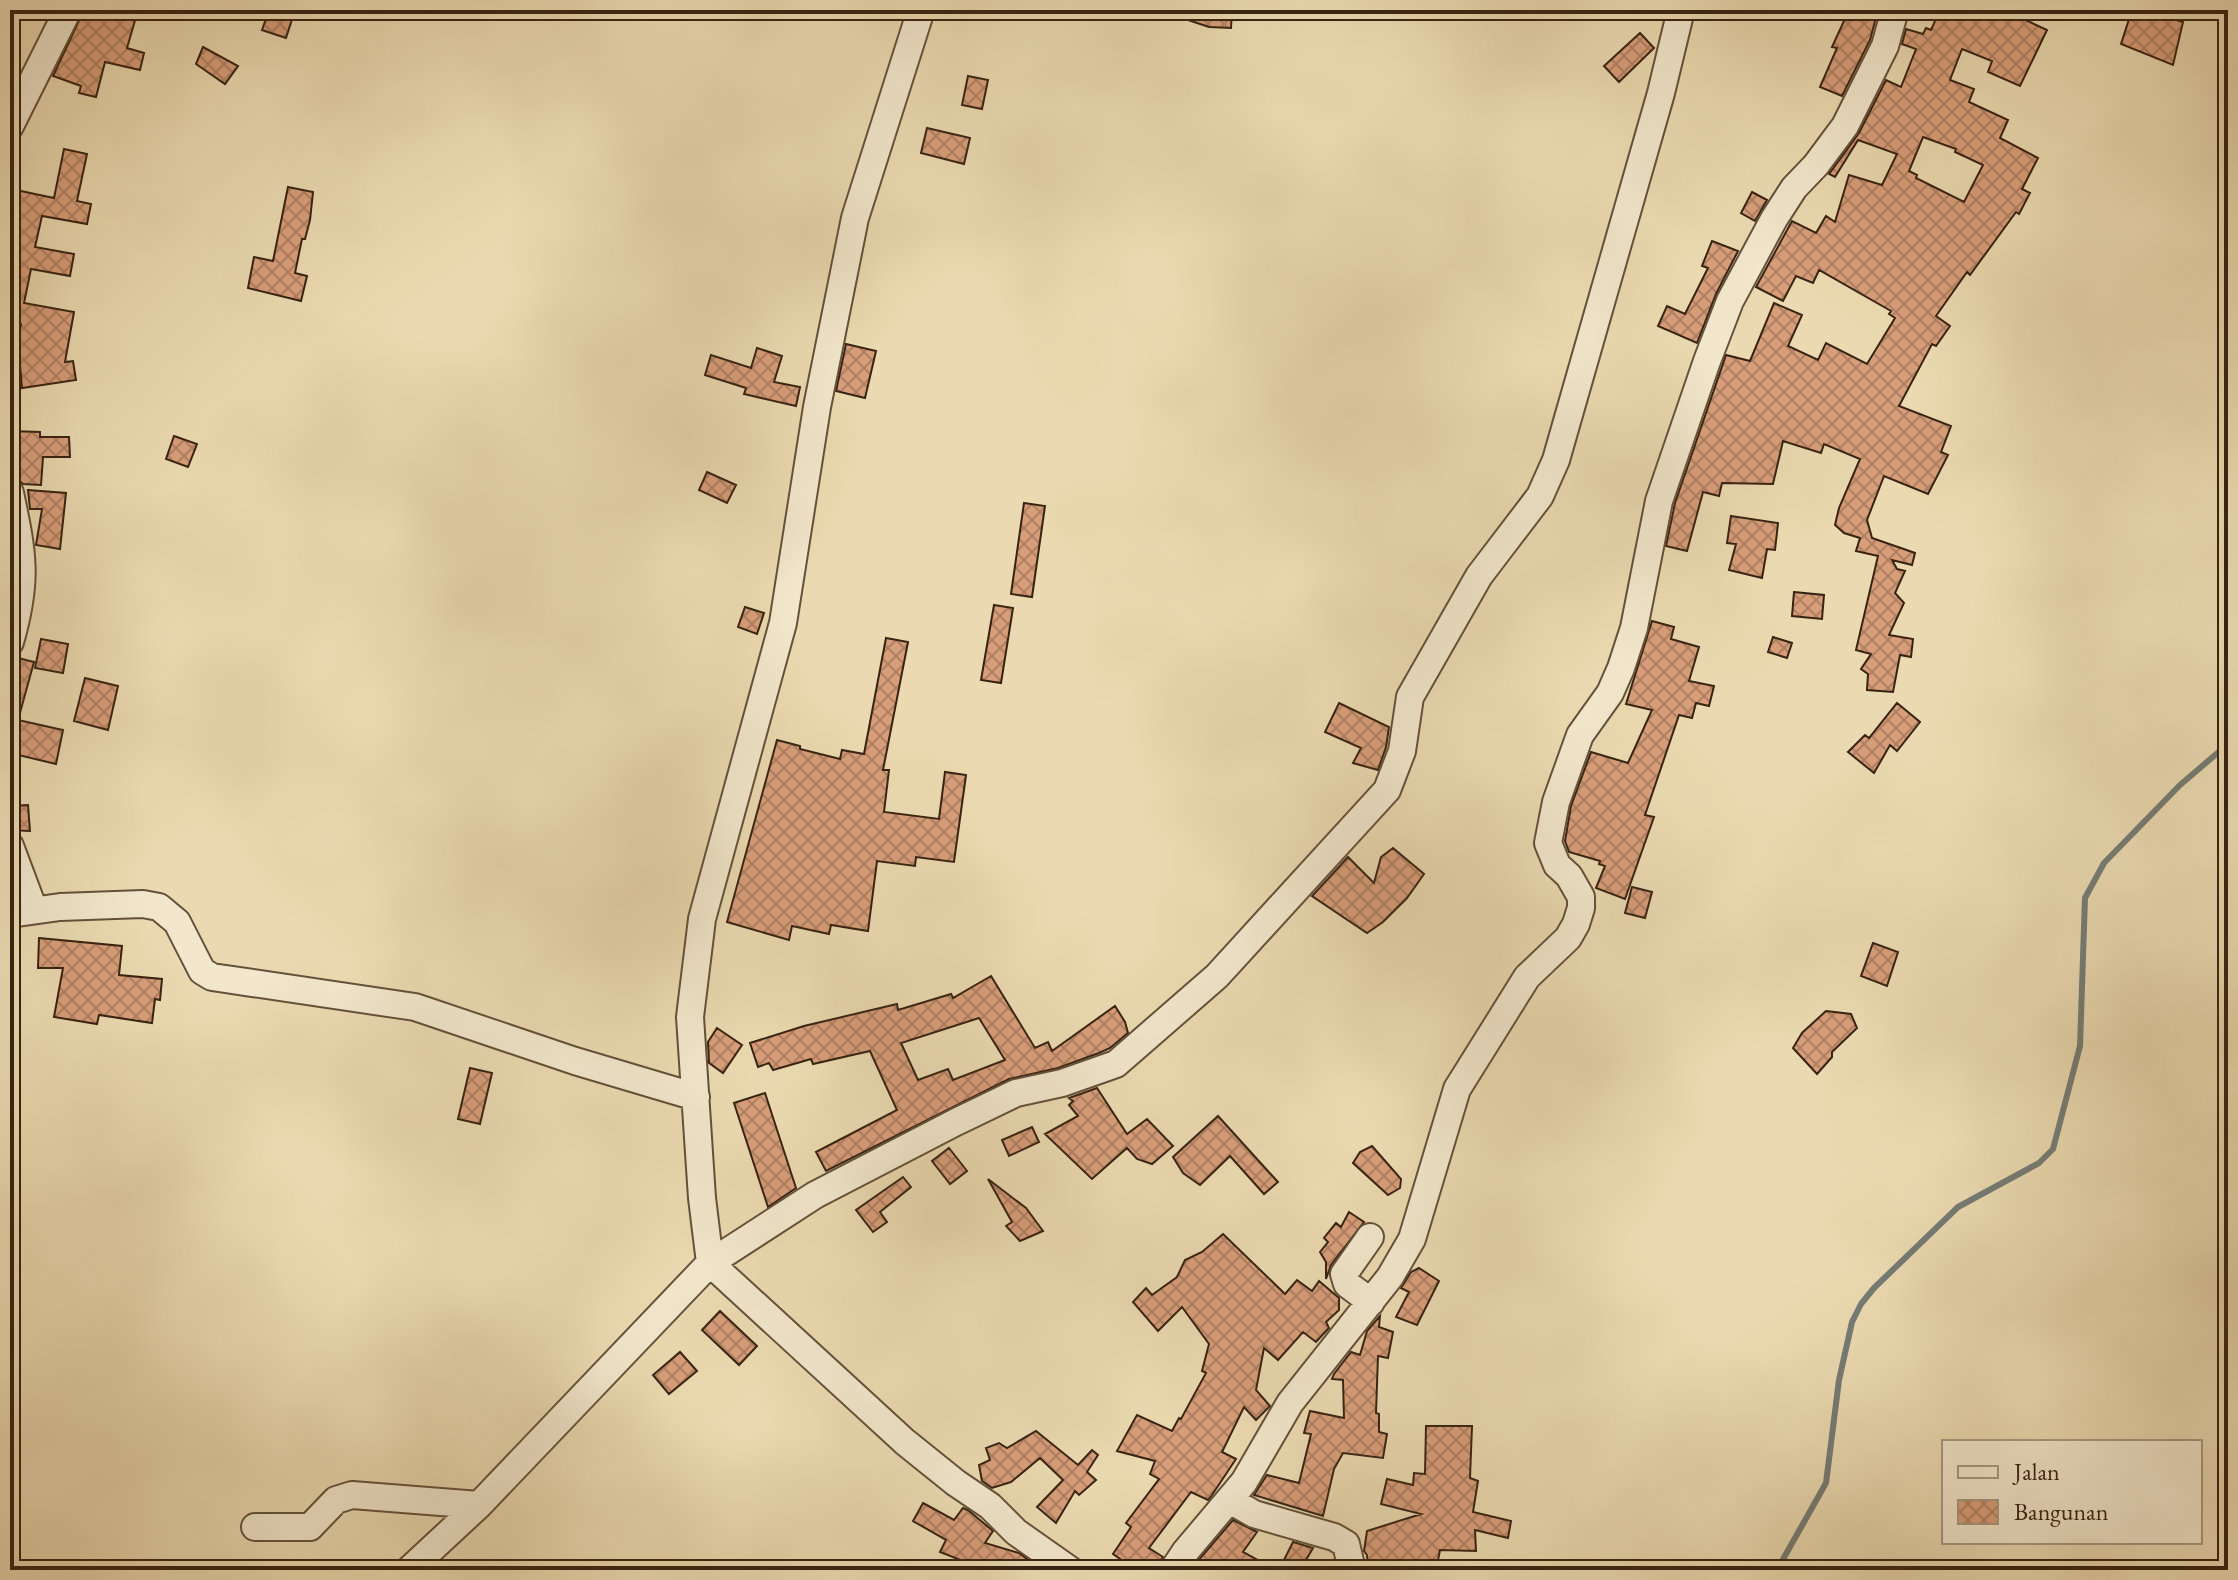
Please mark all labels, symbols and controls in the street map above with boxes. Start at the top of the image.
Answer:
legend [1942,1440,2202,1544]
text: Jalan [2012,1456,2060,1487]
text: Bangunan [2014,1496,2109,1527]

